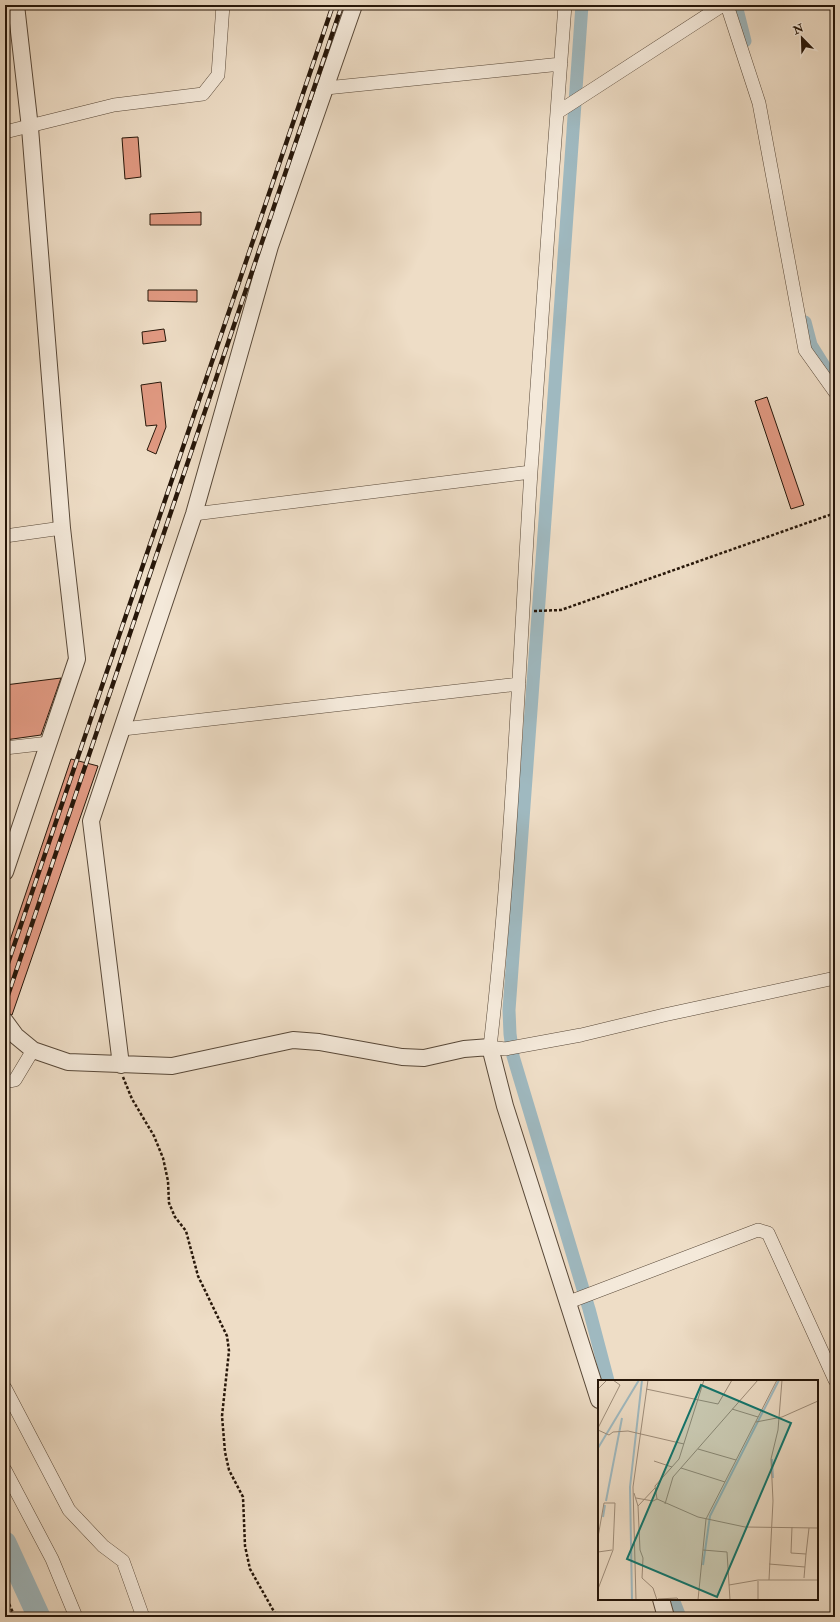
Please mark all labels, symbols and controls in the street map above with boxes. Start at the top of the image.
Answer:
north arrow [782,18,822,58]
text: N [790,21,806,38]
inset map [598,1380,818,1600]

